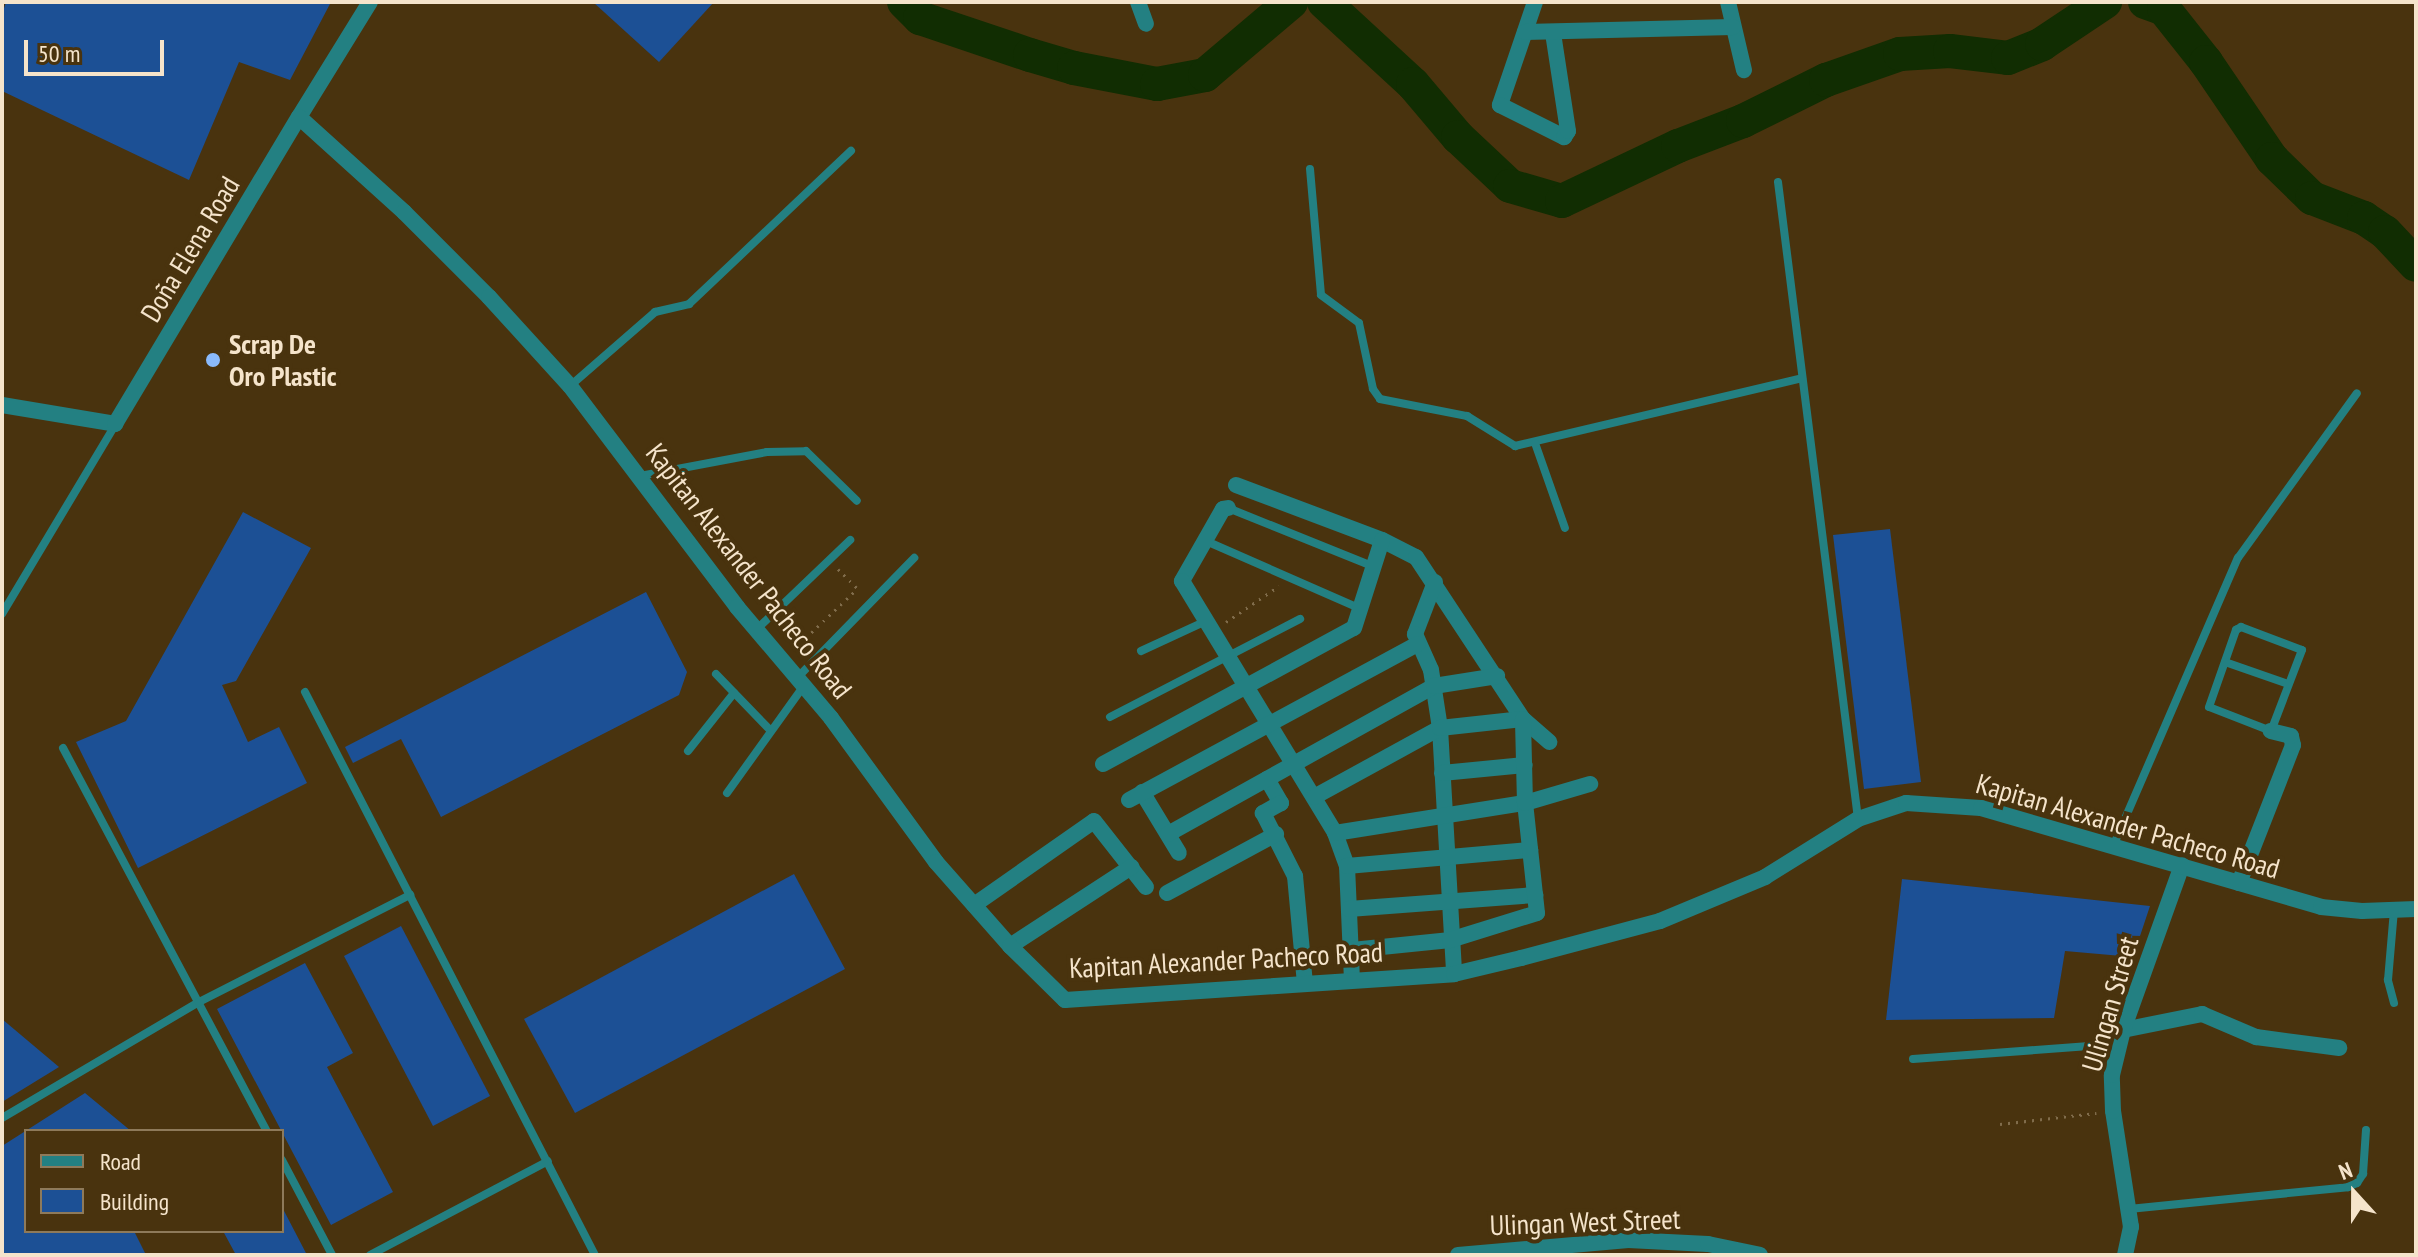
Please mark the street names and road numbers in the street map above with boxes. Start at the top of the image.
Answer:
street label: Doña Elena Road [133,170,247,328]
street label: Kapitan Alexander Pacheco Road [639,437,859,705]
street label: Kapitan Alexander Pacheco Road [1972,766,2284,886]
street label: Ulingan Street [2075,933,2145,1075]
street label: Kapitan Alexander Pacheco Road [1068,935,1384,985]
street label: Ulingan West Street [1489,1202,1681,1242]

